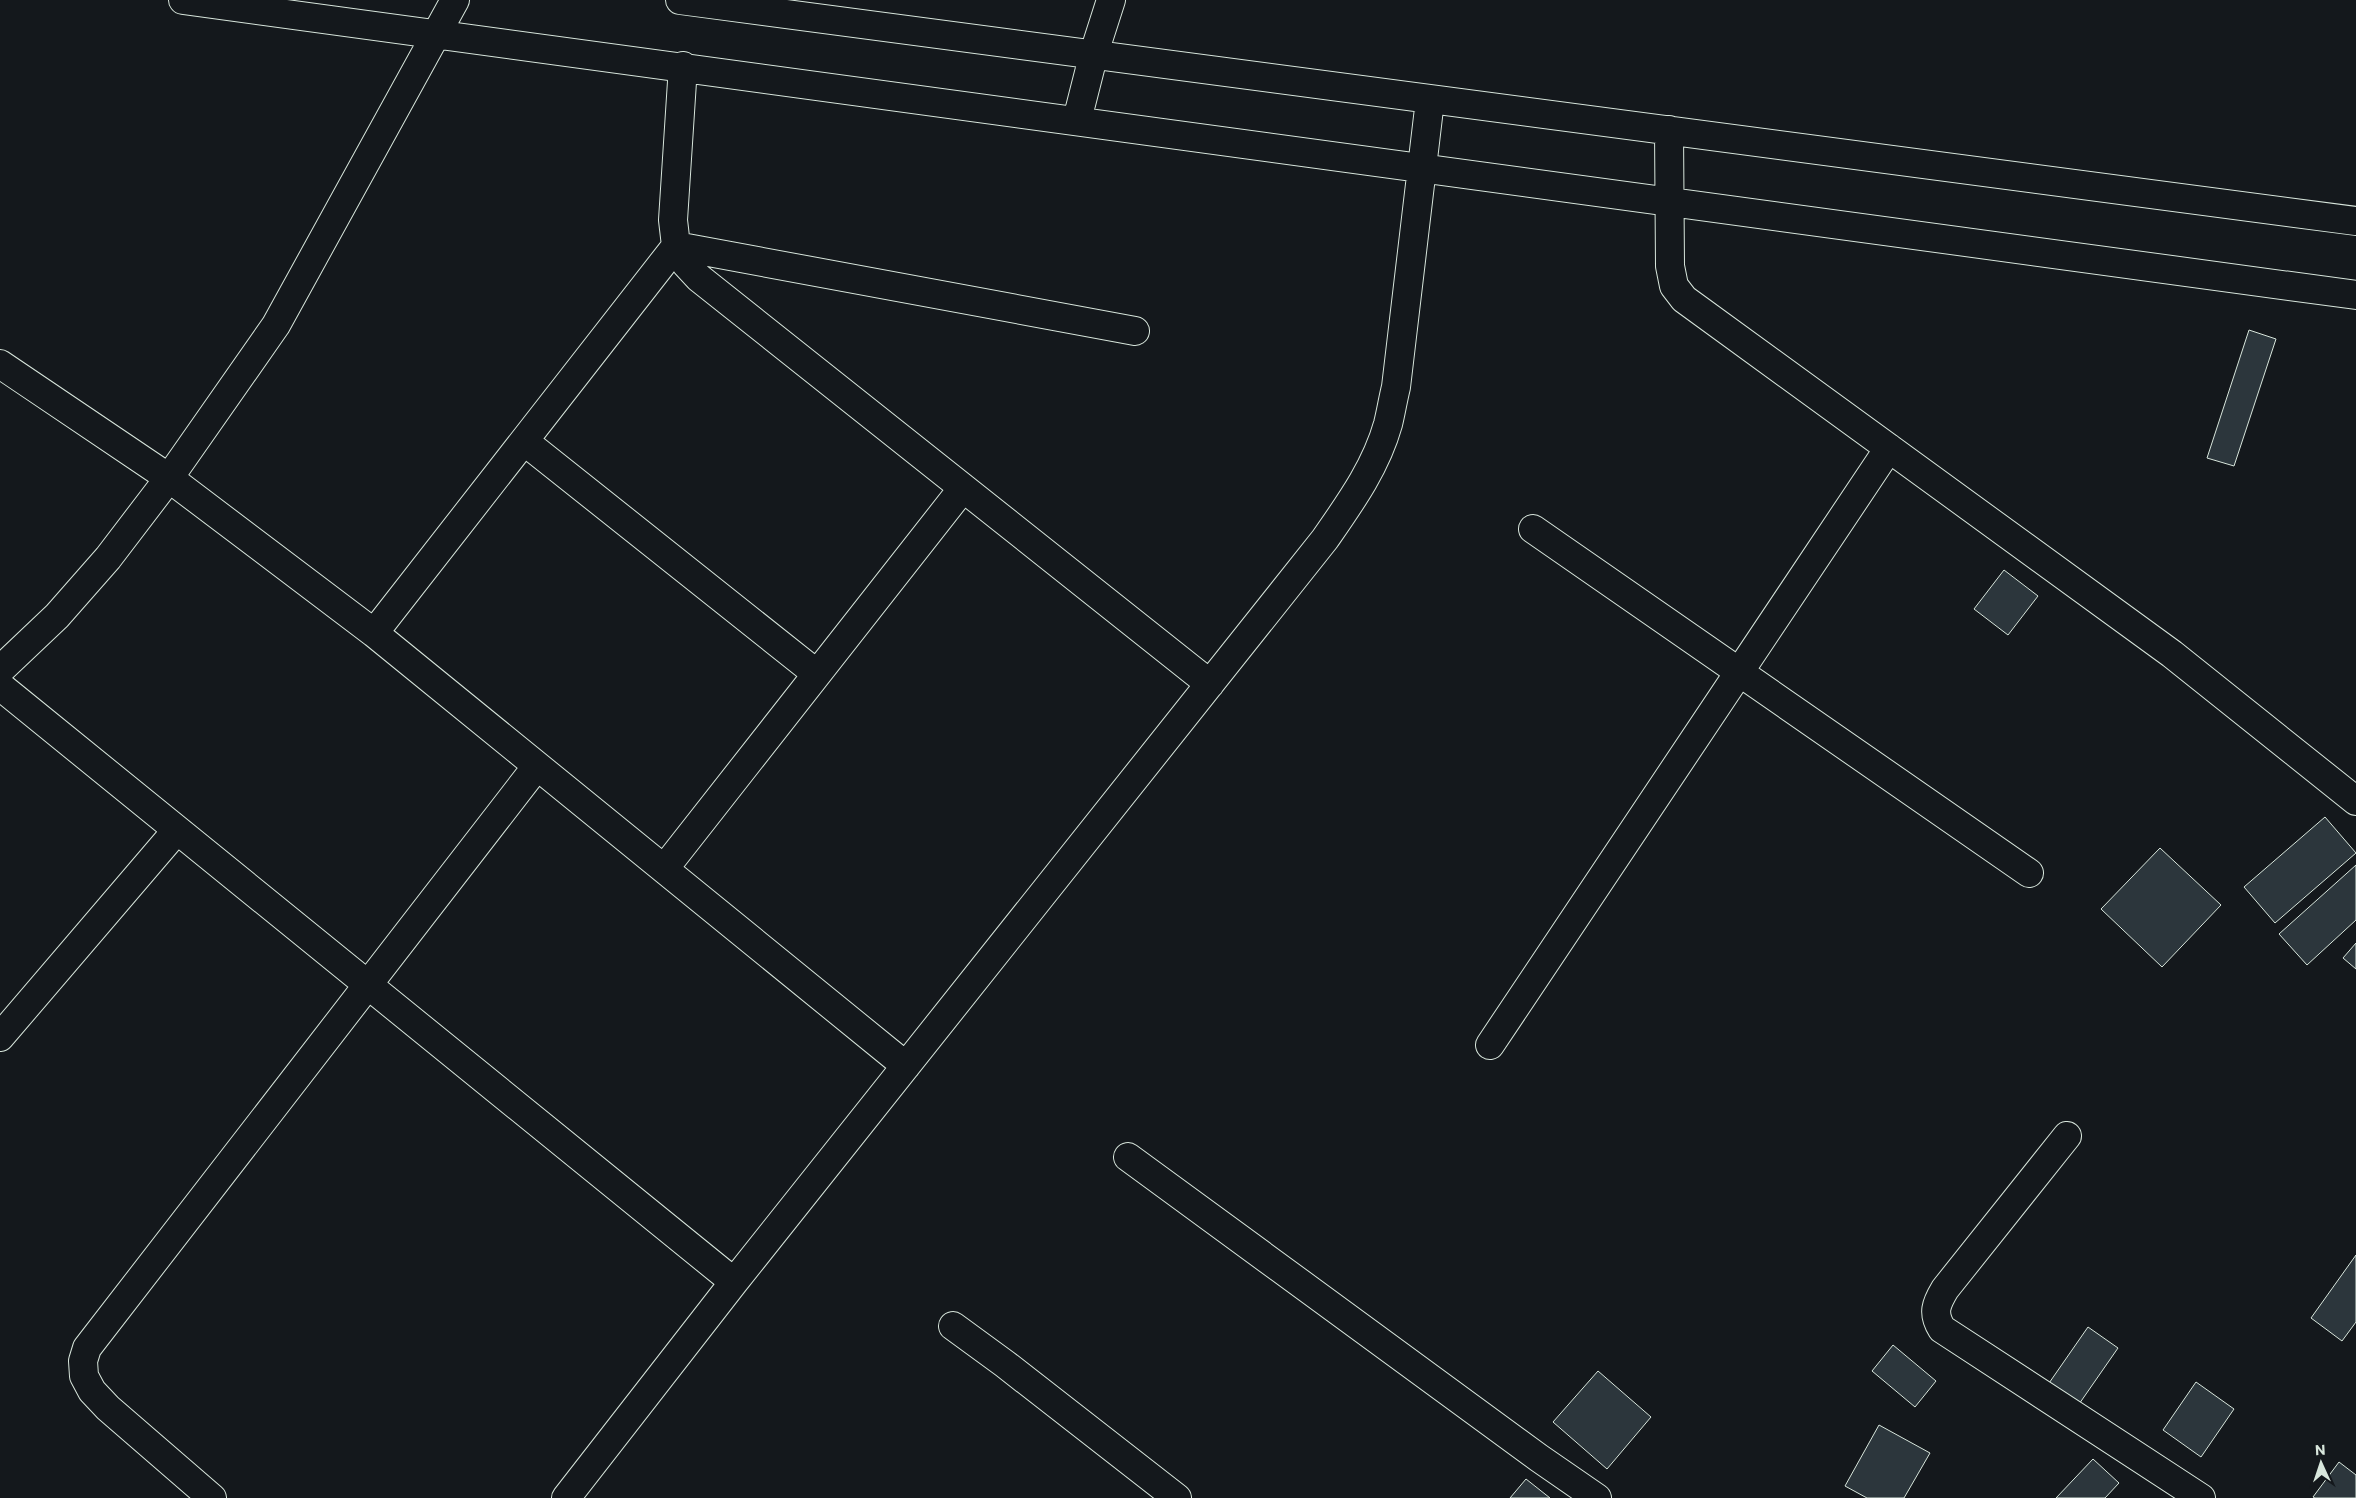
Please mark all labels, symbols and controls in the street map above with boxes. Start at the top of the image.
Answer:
north arrow [2296,1438,2346,1488]
text: N [2315,1441,2326,1458]

